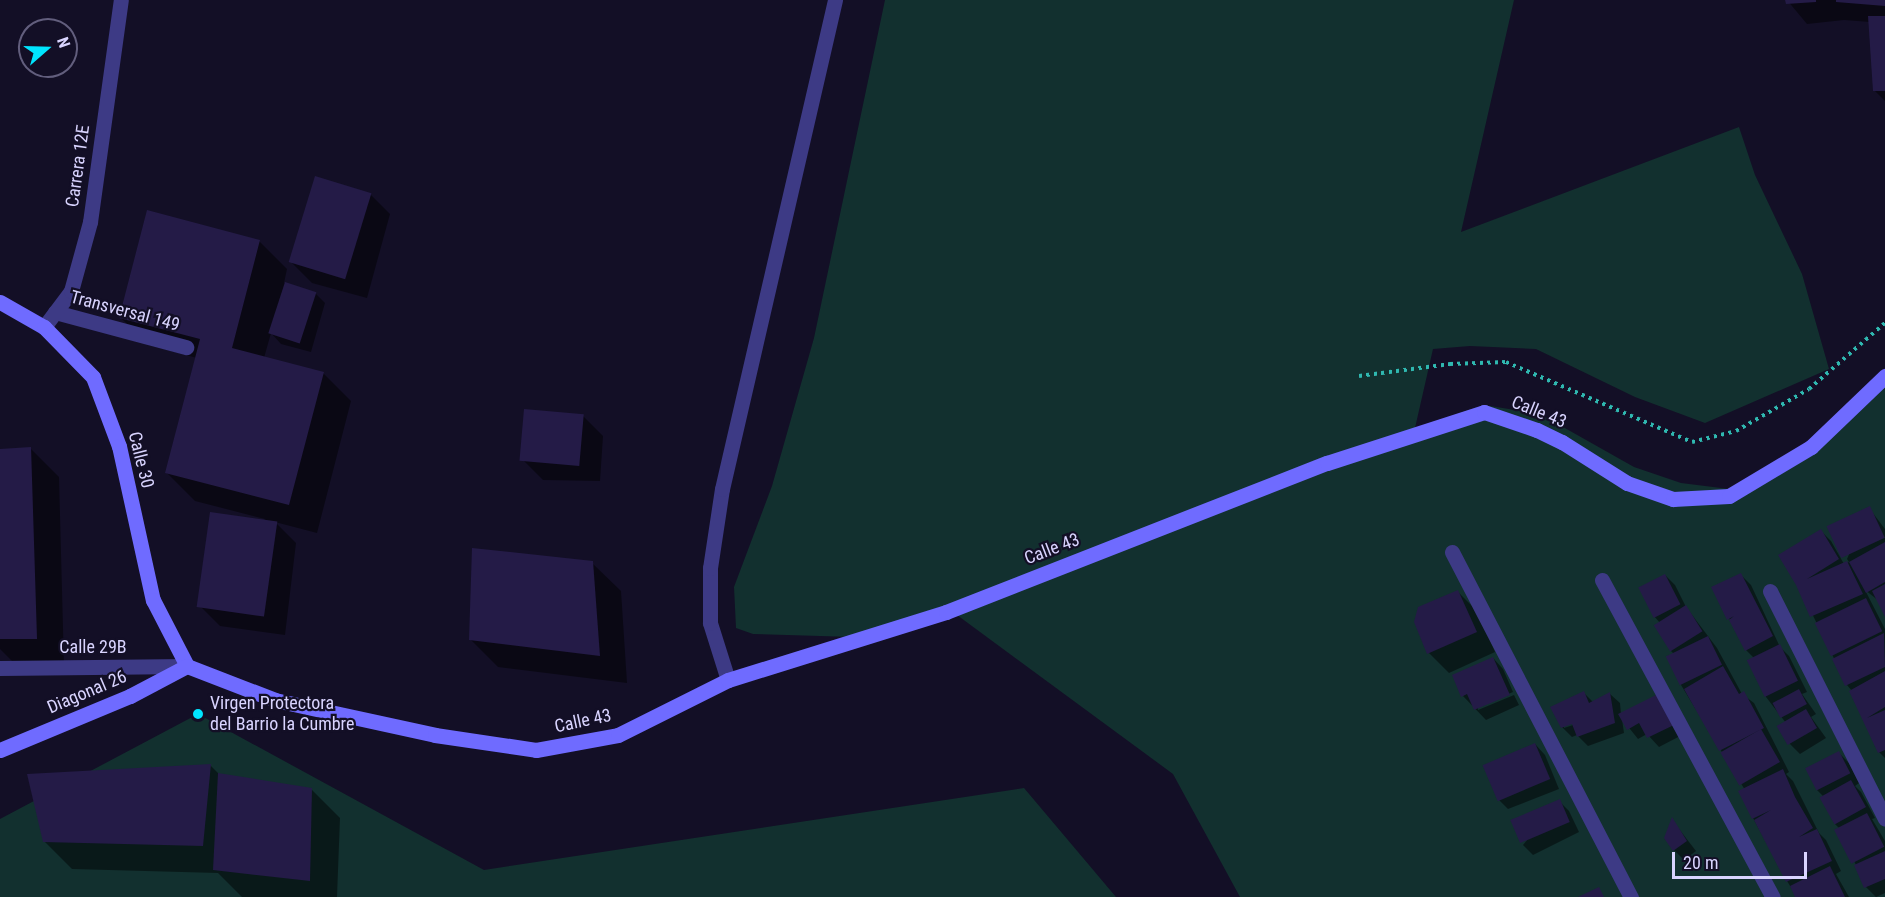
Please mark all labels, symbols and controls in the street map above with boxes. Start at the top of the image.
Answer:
north arrow [18,18,78,78]
text: N [53,34,74,50]
street label: Carrera 12E [62,124,94,208]
street label: Transversal 149 [68,286,182,336]
street label: Calle 43 [1508,391,1570,433]
street label: Calle 30 [124,430,158,490]
street label: Calle 43 [1021,529,1083,569]
street label: Calle 29B [59,636,127,658]
street label: Diagonal 26 [44,666,130,718]
place label: Virgen Protectora del Barrio la Cumbre [210,693,354,736]
street label: Calle 43 [553,704,613,738]
marker: Virgen Protectora del Barrio la Cumbre [191,707,205,721]
scale bar [1675,840,1810,878]
text: 20 m [1683,852,1718,873]

